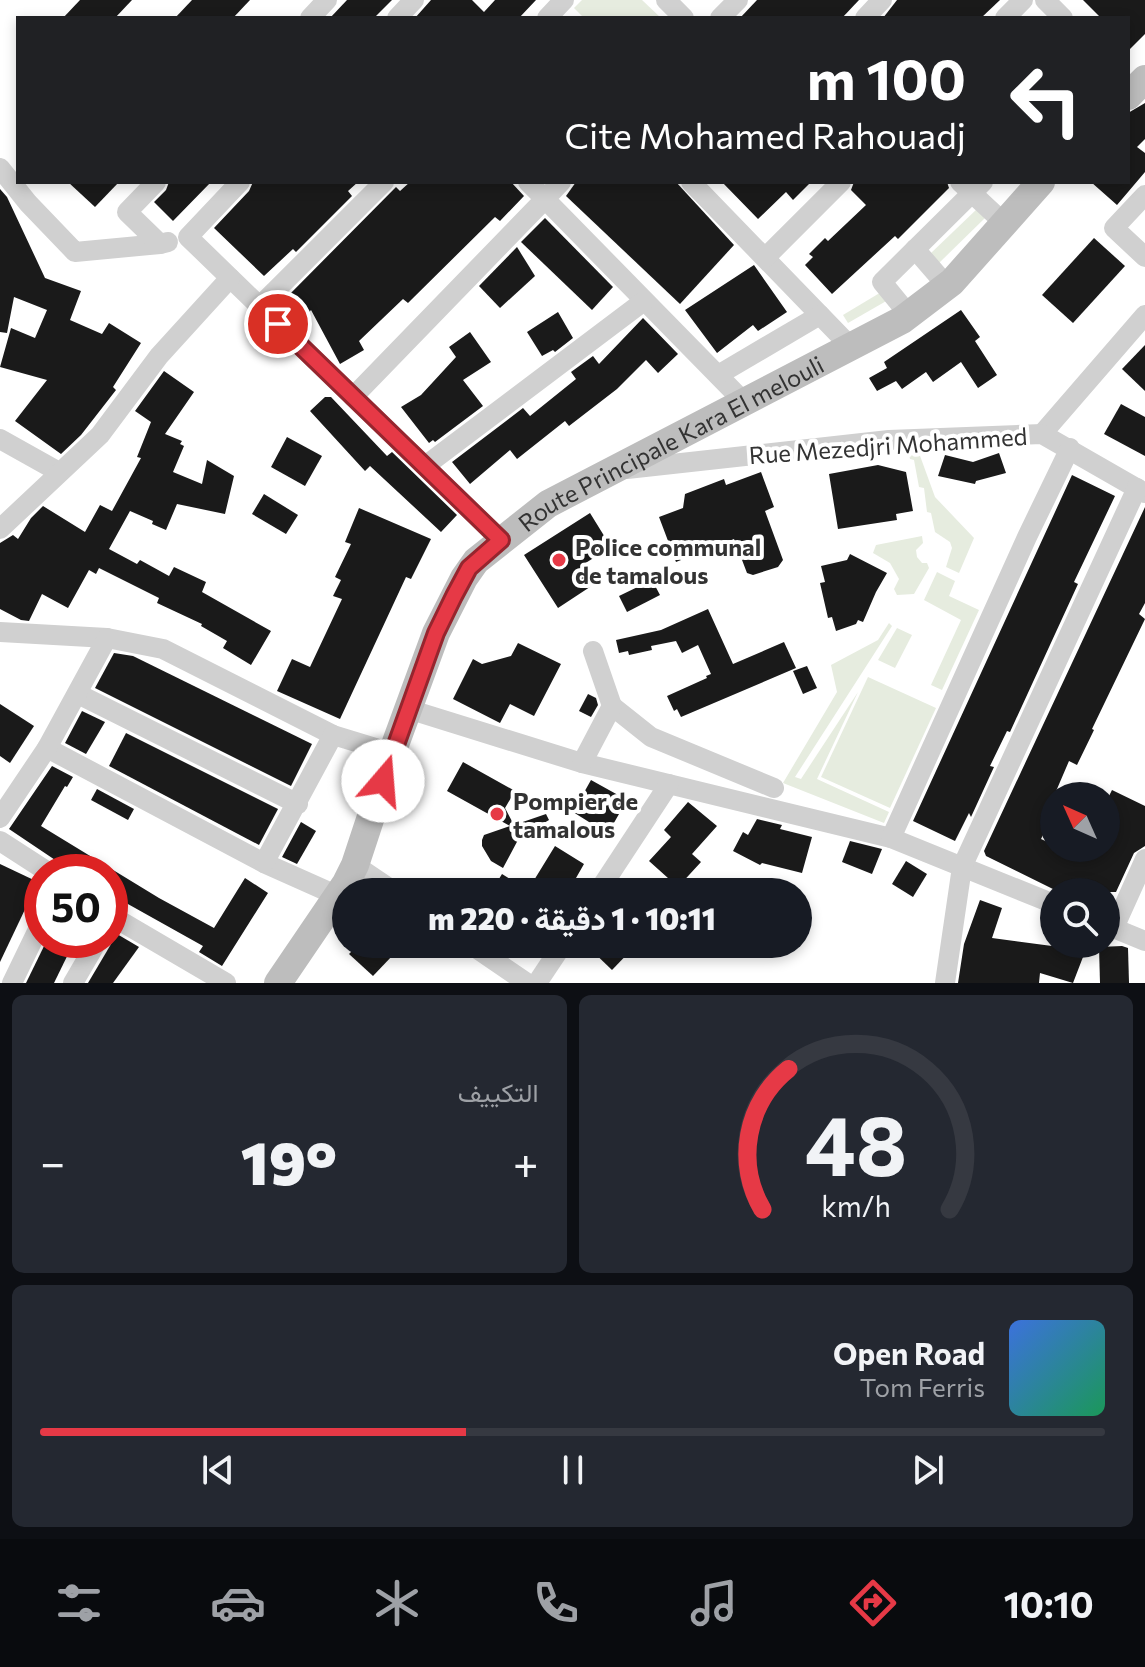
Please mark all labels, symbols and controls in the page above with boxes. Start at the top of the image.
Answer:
text: 100 m [807,43,966,112]
icon: left [994,48,1098,152]
text: Cite Mohamed Rahouadj [564,112,966,156]
pin [244,290,312,358]
icon: arrive [256,302,300,346]
street label: Route Principale Kara El melouli [512,349,828,537]
street label: Rue Mezedjri Mohammed [748,421,1028,469]
place label: Police communal de tamalous [575,532,761,589]
marker: Police communal de tamalous [550,551,568,569]
position arrow [341,739,425,823]
north arrow [1040,782,1120,862]
map controls [1040,782,1120,958]
place label: Pompier de tamalous [513,786,638,843]
marker: Pompier de tamalous [488,805,506,823]
speed limit sign: 50 [24,854,128,958]
button: search [1040,878,1120,958]
text: 10:11 · 1 دقيقة · 220 m [428,899,716,936]
text: التكييف [458,1076,539,1107]
text: 48 [805,1091,907,1193]
text: 19° [241,1124,337,1197]
text: − [40,1134,65,1188]
text: + [513,1134,539,1188]
text: km/h [821,1188,891,1223]
text: Open Road [833,1334,985,1371]
text: Tom Ferris [860,1371,985,1402]
icon: previous [196,1448,240,1492]
icon: pause [551,1448,595,1492]
icon: next [906,1448,950,1492]
icon: filters [51,1575,107,1631]
icon: car [210,1575,266,1631]
icon: climate [369,1575,425,1631]
icon: phone [528,1575,584,1631]
icon: music [686,1575,742,1631]
icon: directions [845,1575,901,1631]
text: 10:10 [1004,1581,1094,1625]

